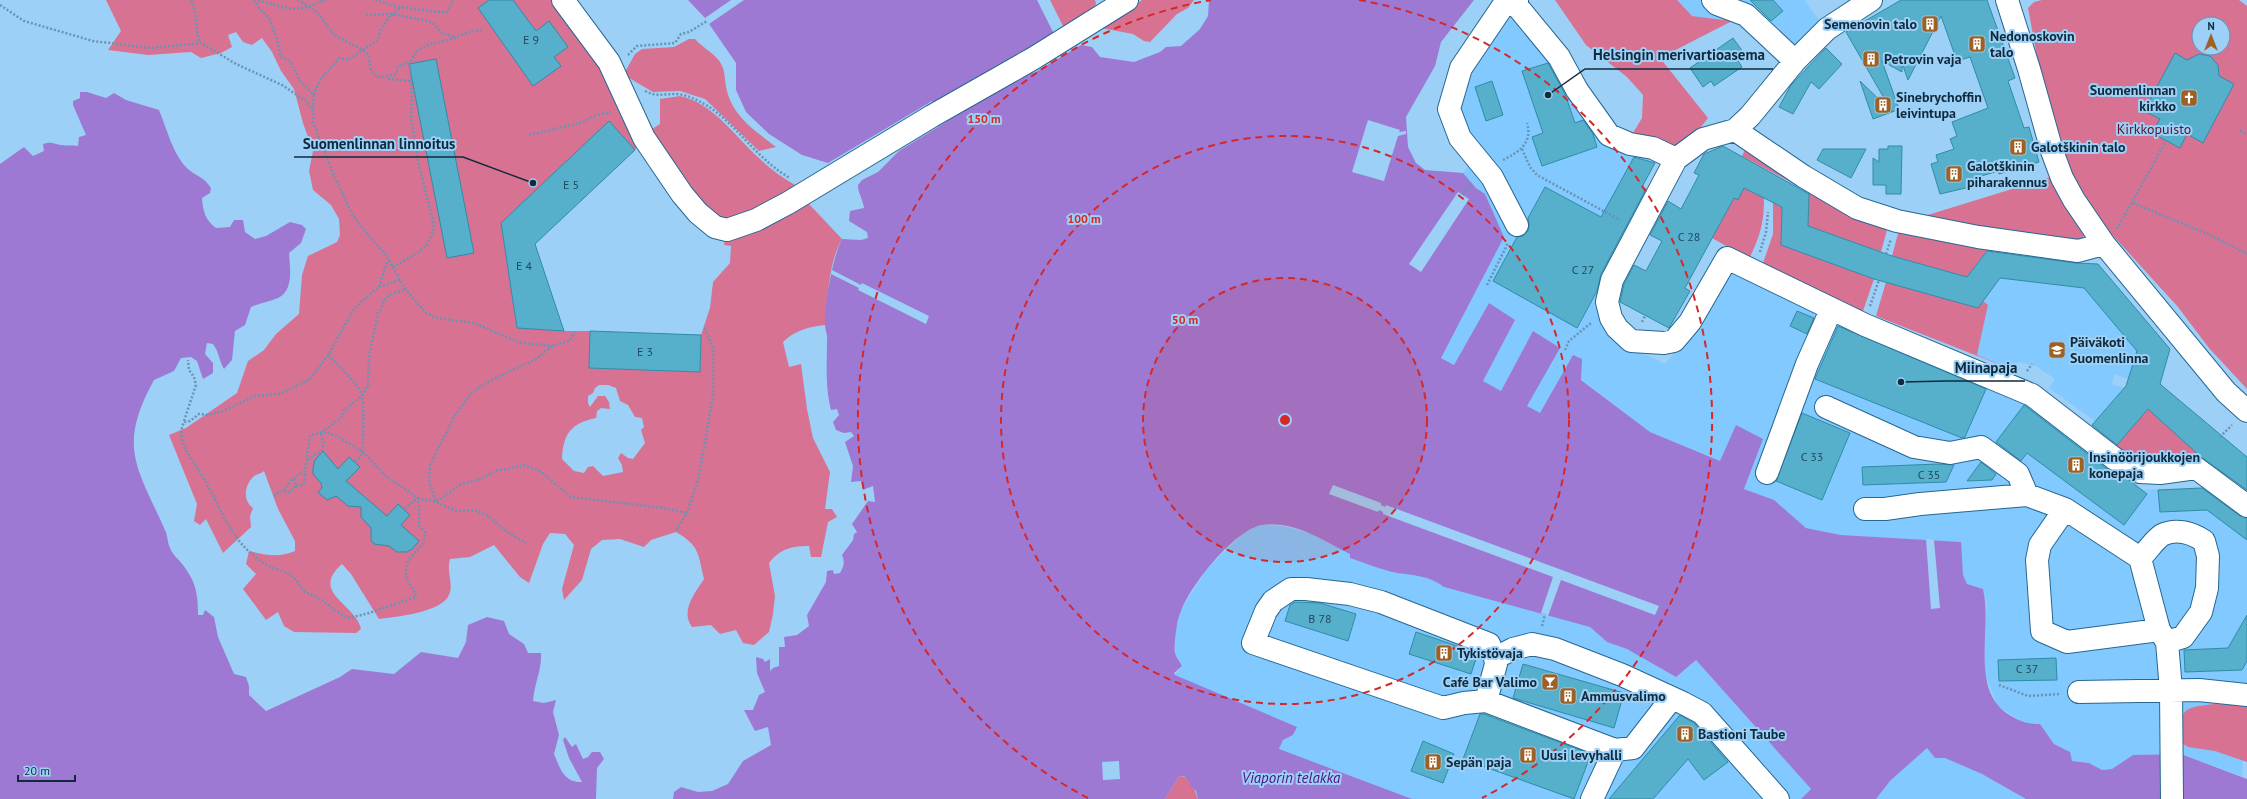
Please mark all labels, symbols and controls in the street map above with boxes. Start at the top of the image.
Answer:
building icon: Semenovin talo [1920,14,1940,34]
place label: Semenovin talo [1824,15,1917,33]
north arrow [2191,16,2231,56]
text: N [2207,19,2215,33]
place label: Nedonoskovin talo [1990,27,2075,61]
house number: E 9 [523,32,539,47]
building icon: Nedonoskovin talo [1967,34,1987,54]
callout: Helsingin merivartioasema [1585,42,1773,69]
text: Helsingin merivartioasema [1593,45,1765,64]
building icon: Petrovin vaja [1861,49,1881,69]
place label: Petrovin vaja [1884,50,1961,68]
place label: Suomenlinnan kirkko [2090,81,2176,115]
place label: Sinebrychoffin leivintupa [1896,88,1982,122]
church icon: Suomenlinnan kirkko [2179,88,2199,108]
building icon: Sinebrychoffin leivintupa [1873,95,1893,115]
text: 150 m [967,111,1001,126]
park label: Kirkkopuisto [2117,120,2191,138]
callout: Suomenlinnan linnoitus [294,130,463,157]
text: Suomenlinnan linnoitus [303,134,455,153]
building icon: Galotškinin talo [2008,137,2028,157]
place label: Galotškinin talo [2031,138,2126,156]
place label: Galotškinin piharakennus [1967,157,2047,191]
building icon: Galotškinin piharakennus [1944,164,1964,184]
house number: E 5 [563,177,579,192]
text: 100 m [1067,211,1101,226]
house number: C 28 [1678,229,1700,244]
house number: E 4 [516,258,533,273]
house number: C 27 [1572,262,1594,277]
text: 50 m [1172,312,1198,327]
place label: Päiväkoti Suomenlinna [2070,333,2149,367]
school or university icon: Päiväkoti Suomenlinna [2047,340,2067,360]
house number: E 3 [637,344,653,359]
callout: Miinapaja [1947,354,2025,381]
text: Miinapaja [1955,358,2017,377]
centre of rings [1278,413,1292,427]
place label: Insinöörijoukkojen konepaja [2089,448,2200,482]
house number: C 33 [1801,449,1823,464]
building icon: Insinöörijoukkojen konepaja [2066,455,2086,475]
house number: C 35 [1918,467,1940,482]
house number: B 78 [1308,611,1332,626]
building icon: Tykistövaja [1434,643,1454,663]
place label: Tykistövaja [1457,644,1523,662]
house number: C 37 [2016,661,2038,676]
bar icon: Café Bar Valimo [1540,672,1560,692]
place label: Café Bar Valimo [1443,673,1537,691]
building icon: Ammusvalimo [1558,686,1578,706]
place label: Ammusvalimo [1581,687,1666,705]
building icon: Bastioni Taube [1675,724,1695,744]
place label: Bastioni Taube [1698,725,1785,743]
building icon: Uusi levyhalli [1518,745,1538,765]
place label: Uusi levyhalli [1541,746,1622,764]
building icon: Sepän paja [1423,752,1443,772]
place label: Sepän paja [1446,753,1511,771]
scale bar [18,757,75,783]
text: 20 m [24,763,50,778]
water label: Viaporin telakka [1242,768,1341,787]

